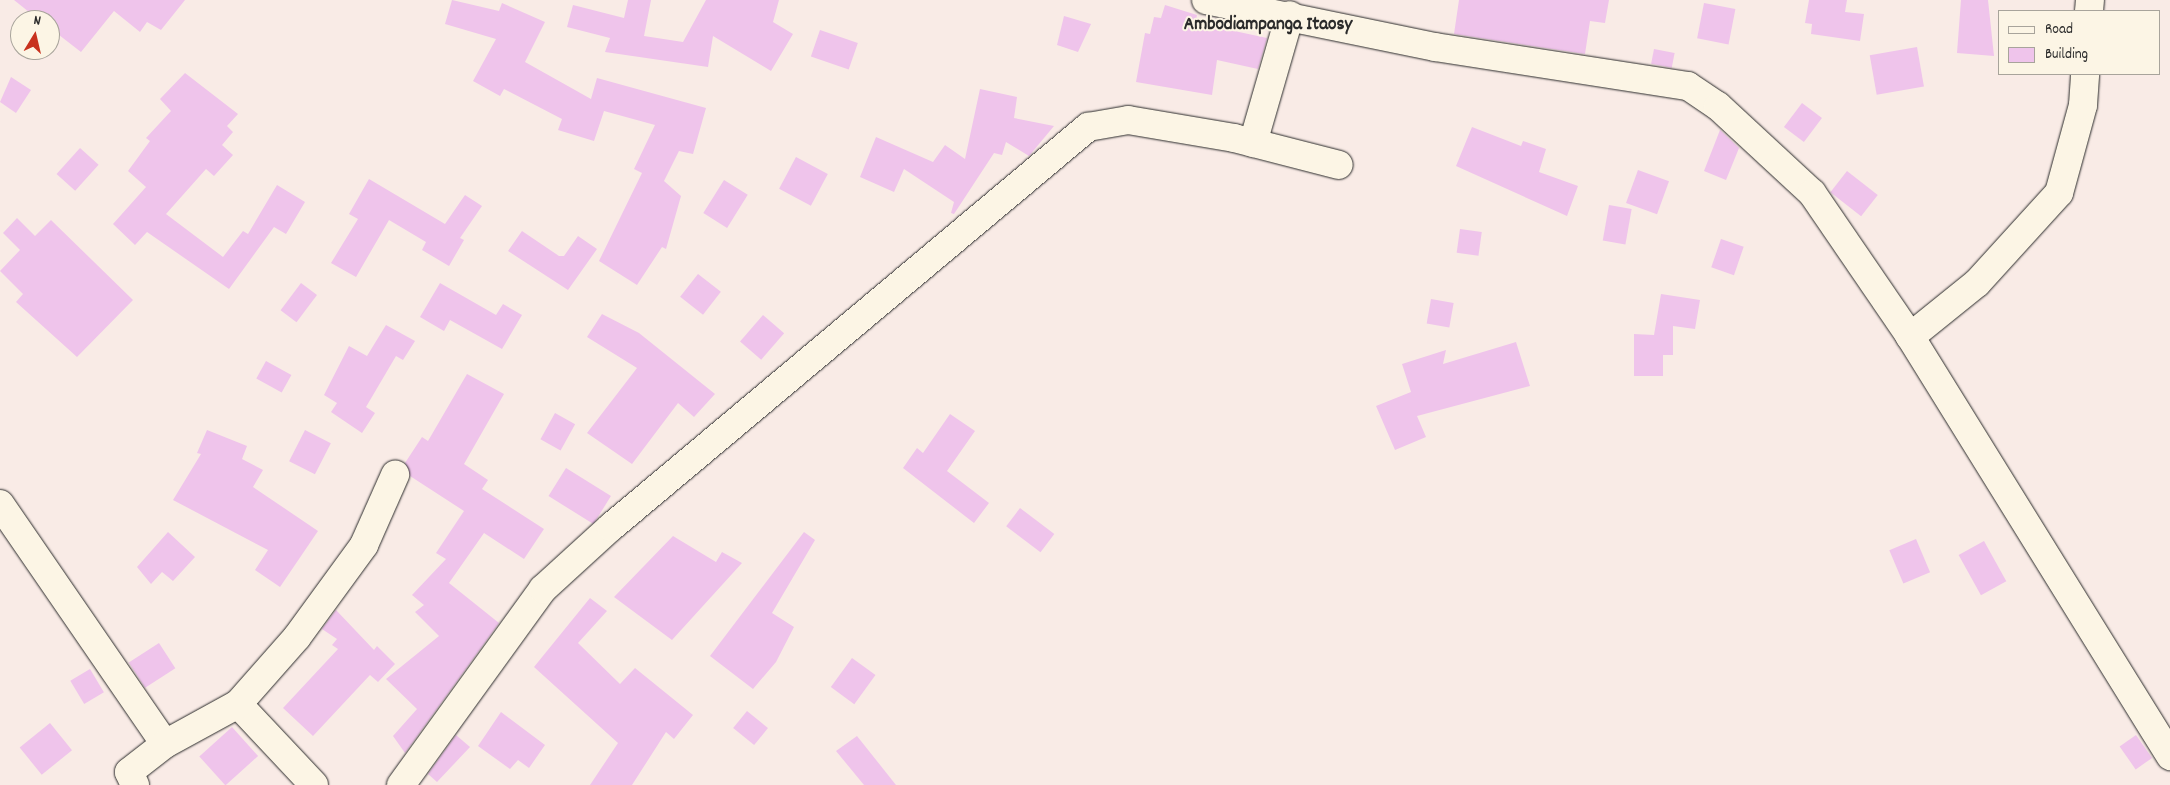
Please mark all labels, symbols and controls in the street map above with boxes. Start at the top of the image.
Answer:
north arrow [10,10,60,60]
legend [1998,10,2160,75]
text: N [32,11,42,32]
district label: Ambodiampanga Itaosy [1184,15,1352,37]
text: Road [2045,19,2073,41]
text: Building [2045,44,2088,66]

